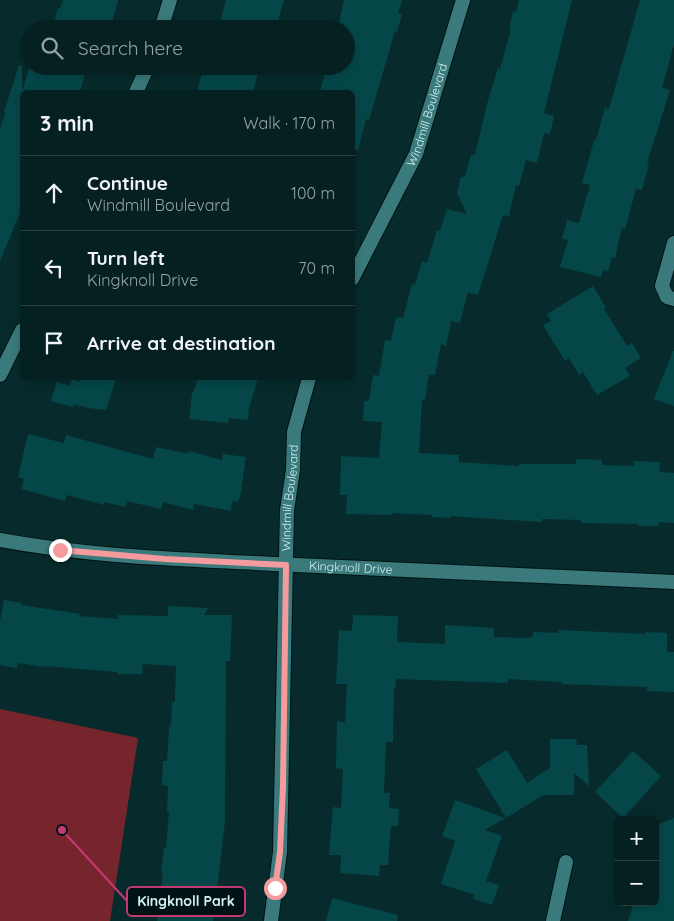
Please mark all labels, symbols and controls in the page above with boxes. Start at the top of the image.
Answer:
search box [20,20,355,75]
icon: search [38,34,66,62]
text: Search here [78,36,183,60]
street label: Windmill Boulevard [403,62,450,169]
text: 3 min [40,110,94,136]
text: Walk · 170 m [243,113,335,133]
text: Continue [87,171,168,195]
icon: ahead [40,179,68,207]
text: 100 m [291,183,335,203]
text: Windmill Boulevard [87,195,230,215]
text: Turn left [87,246,165,270]
icon: left [40,254,68,282]
text: 70 m [298,258,335,278]
text: Kingknoll Drive [87,270,198,290]
icon: arrive [40,329,68,357]
text: Arrive at destination [87,331,276,355]
street label: Windmill Boulevard [278,444,301,551]
route end [49,539,72,562]
street label: Kingknoll Drive [309,558,393,577]
map controls [614,816,659,906]
button: + [614,816,659,861]
button: − [614,861,659,906]
route start [264,877,287,900]
callout: Kingknoll Park [127,887,245,916]
text: Kingknoll Park [137,892,235,910]

